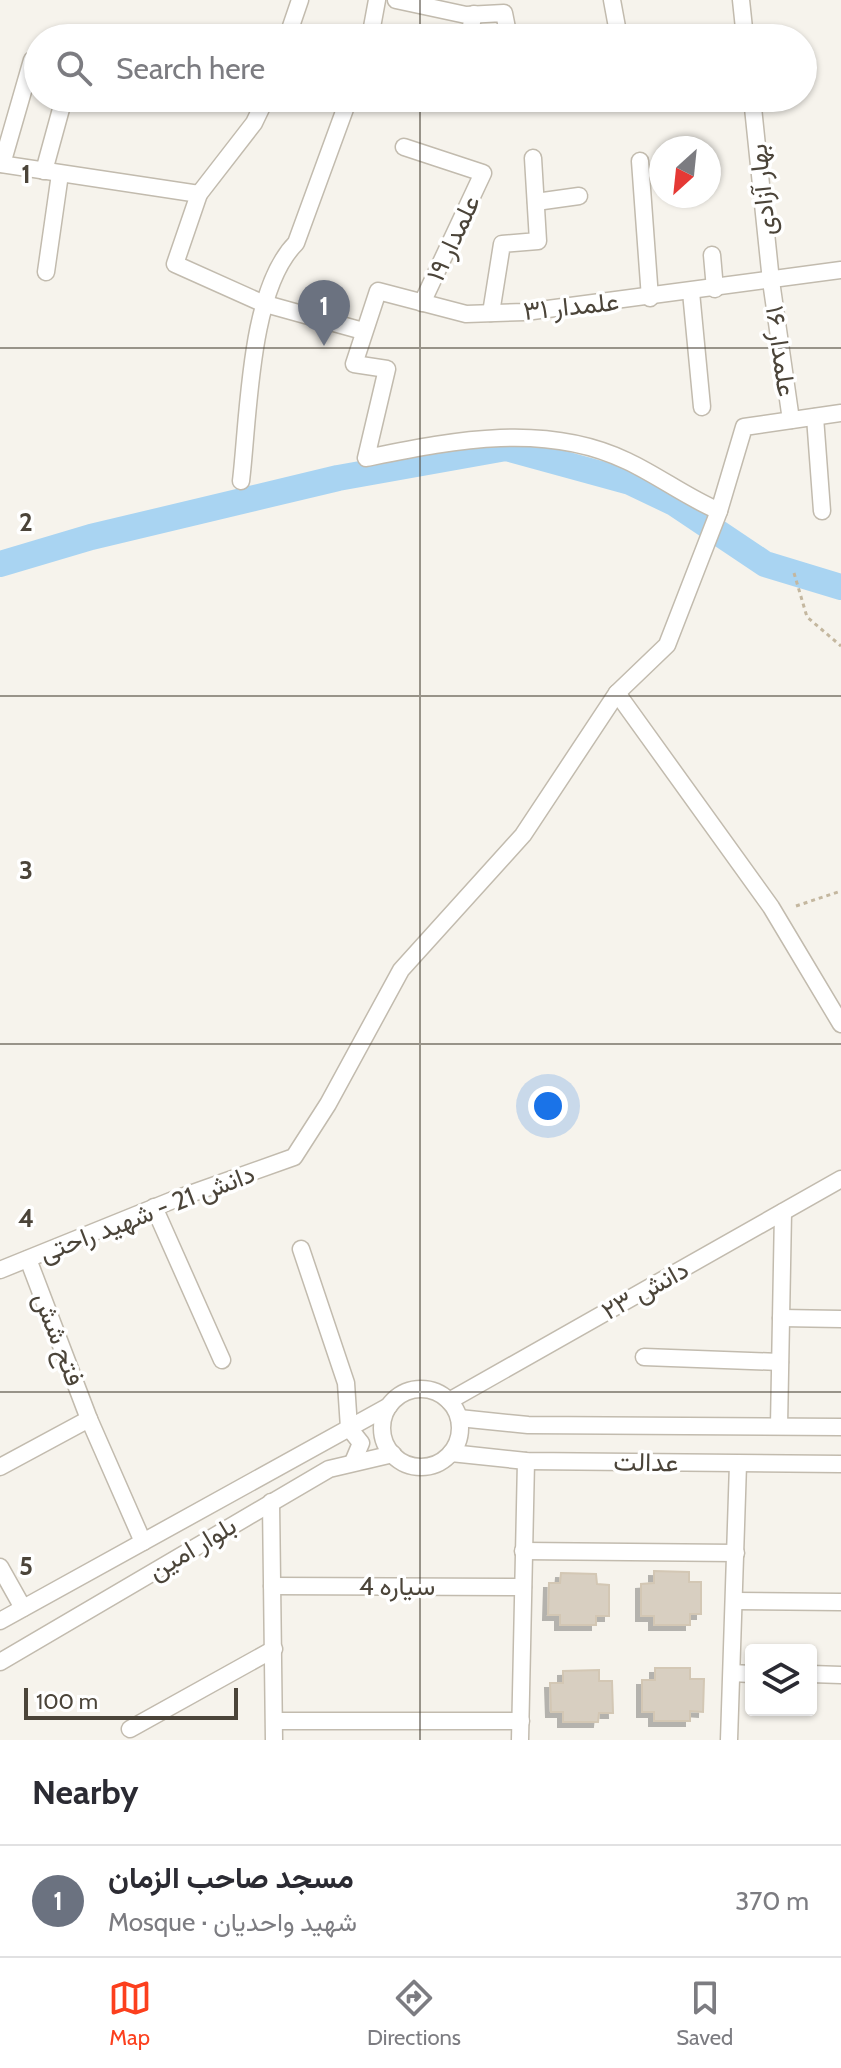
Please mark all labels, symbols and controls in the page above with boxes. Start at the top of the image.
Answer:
search box [24,24,817,112]
icon: search [52,46,96,90]
text: Search here [116,50,265,87]
north arrow [649,136,721,208]
street label: بهار آزادی [741,143,783,237]
text: 1 [21,158,31,190]
street label: علمدار ۱۹ [419,190,487,286]
pin: 1 [298,280,350,346]
street label: علمدار ۳۱ [522,285,620,327]
street label: علمدار ۱۶ [759,303,803,399]
text: 2 [19,506,33,538]
text: 3 [19,854,33,886]
your location [528,1086,568,1126]
street label: دانش 21 - شهید راحتی [35,1157,259,1269]
text: 4 [18,1202,34,1234]
street label: دانش ۲۳ [596,1253,694,1327]
street label: فتح شش [25,1288,91,1391]
street label: عدالت [613,1445,679,1479]
street label: بلوار امین [142,1509,242,1587]
text: 5 [19,1550,33,1582]
street label: سیاره 4 [359,1570,435,1602]
map controls [745,1644,817,1716]
button: layers [745,1644,817,1716]
scale bar [24,1684,238,1720]
text: 100 m [36,1688,98,1715]
text: Nearby [32,1771,139,1813]
text: مسجد صاحب الزمان [108,1859,354,1896]
text: 1 [53,1885,63,1917]
text: 370 m [735,1885,809,1917]
text: Mosque · شهید واحدیان [108,1906,357,1938]
tab: Map [108,1976,152,2051]
tab: Directions [367,1976,461,2051]
tab: Saved [676,1976,733,2051]

